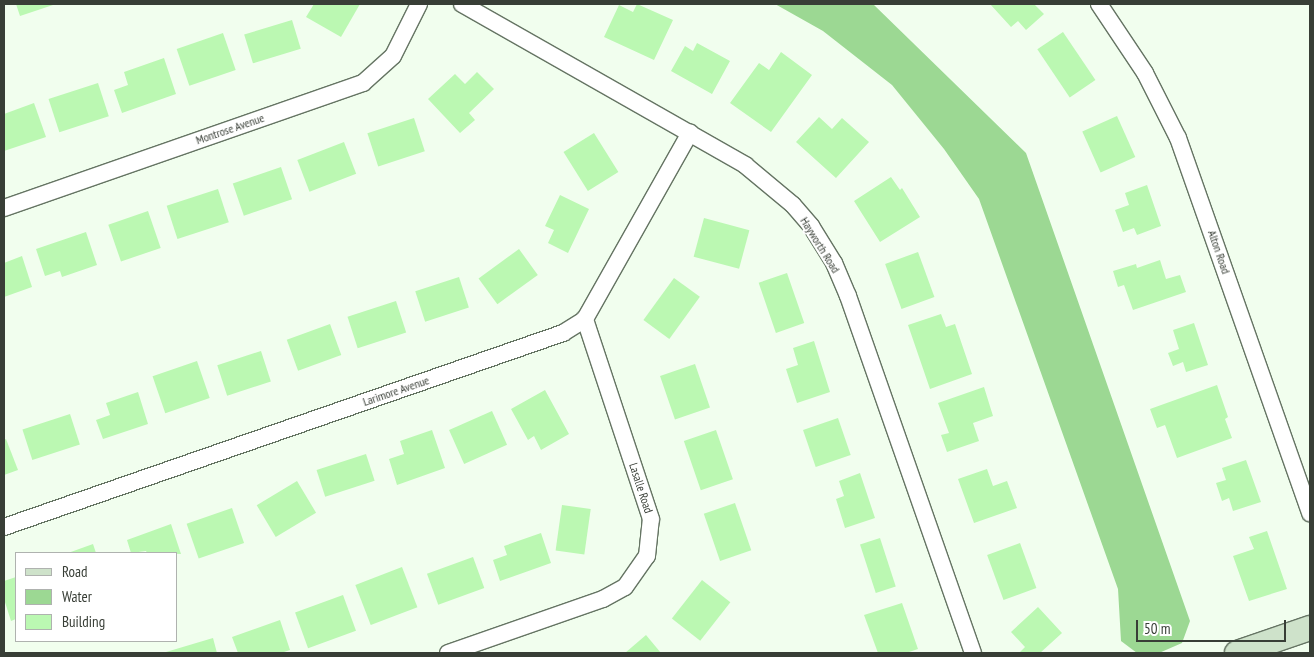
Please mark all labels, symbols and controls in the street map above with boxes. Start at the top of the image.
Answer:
street label: Montrose Avenue [194,111,266,147]
street label: Hayworth Road [797,214,843,276]
street label: Alton Road [1205,228,1233,276]
street label: Larimore Avenue [361,373,431,409]
street label: Lasalle Road [626,461,656,515]
legend [15,552,178,642]
text: Road [62,562,88,581]
text: Water [62,587,92,606]
scale bar [1139,610,1289,642]
text: Building [62,612,105,631]
text: 50 m [1144,619,1170,638]

